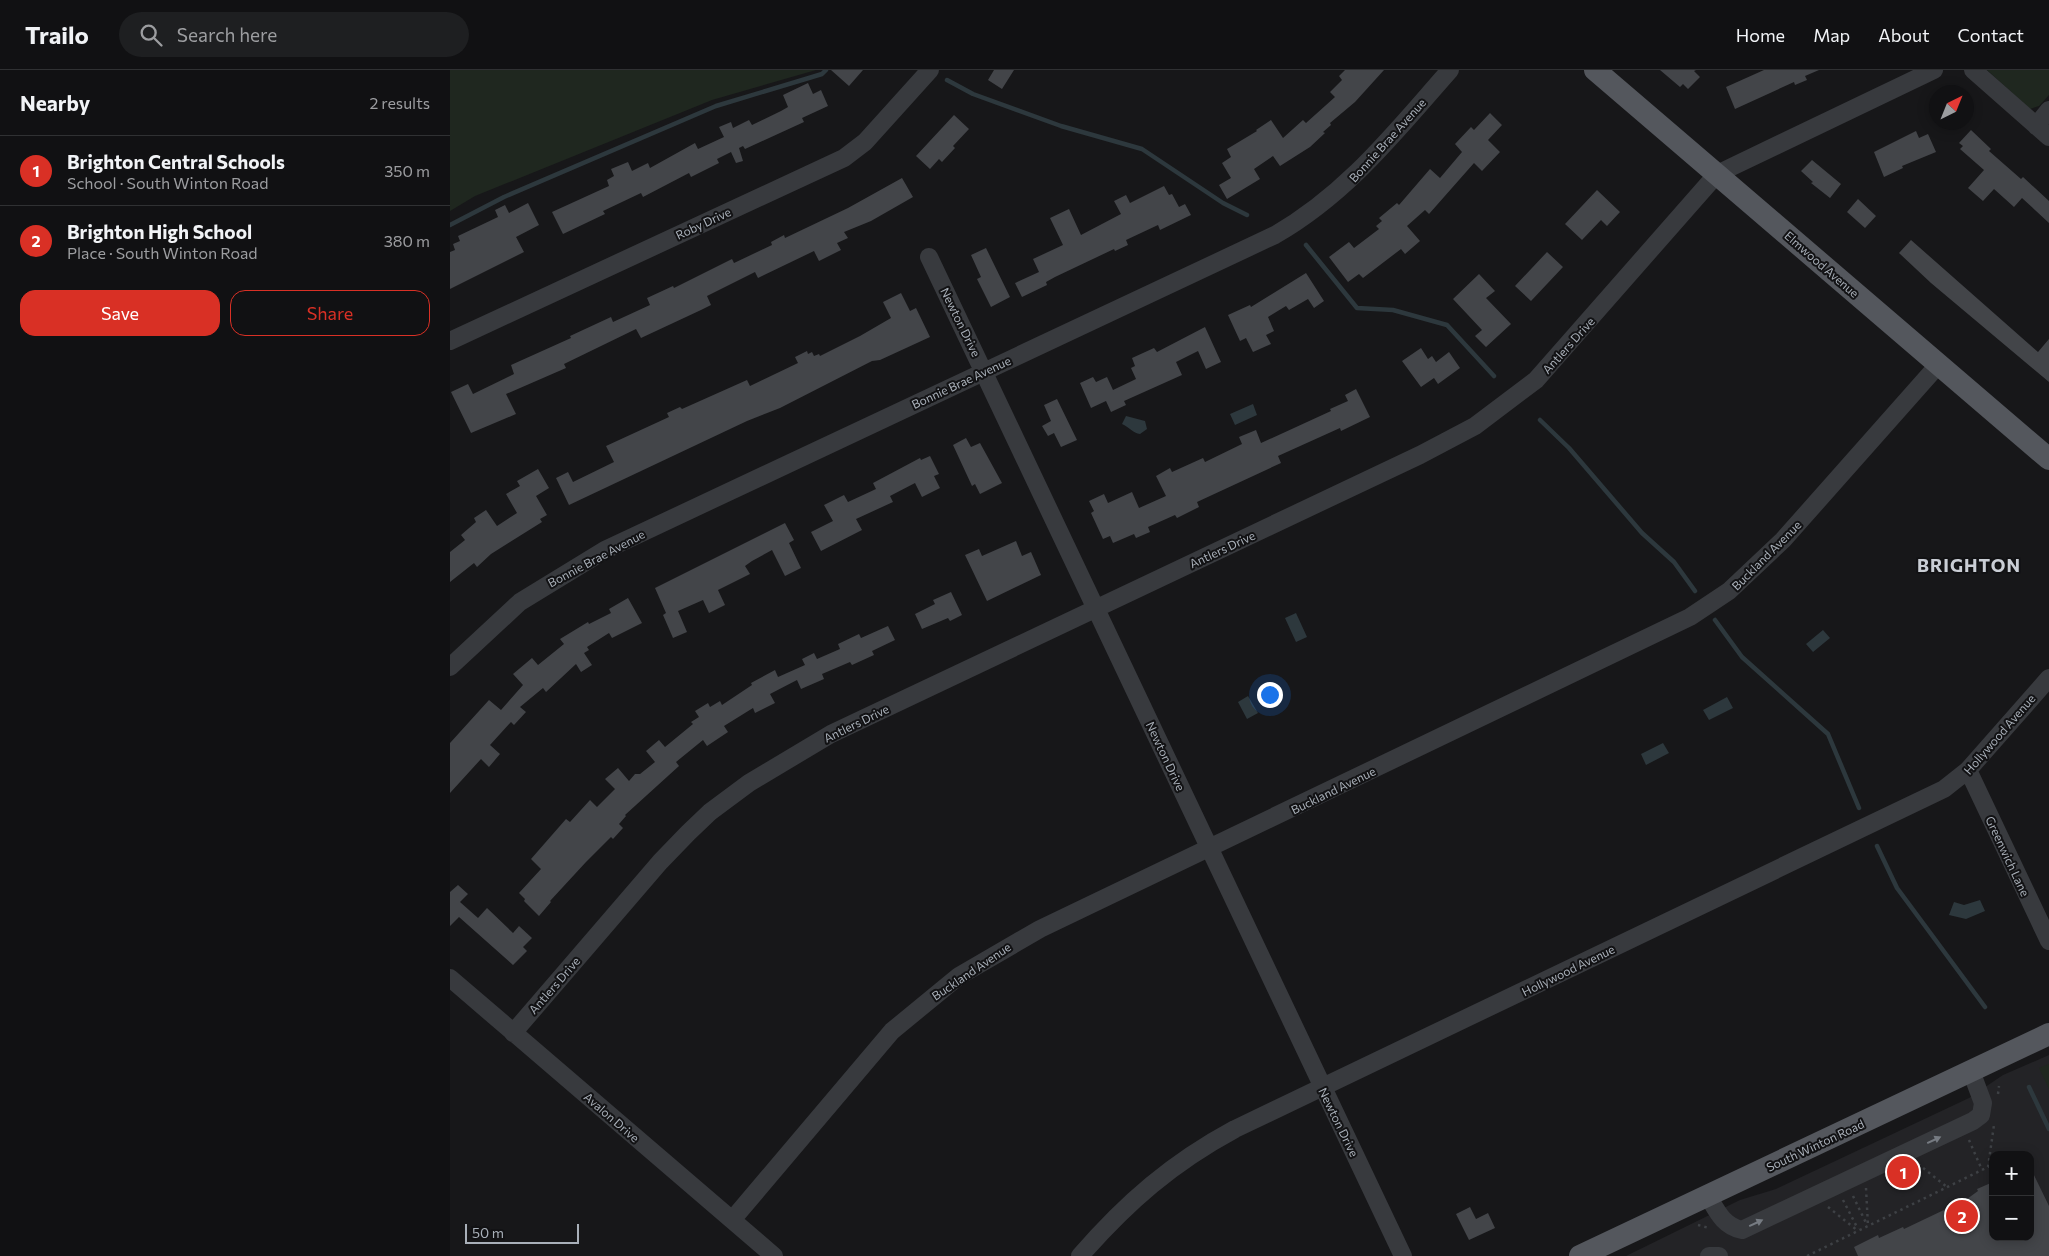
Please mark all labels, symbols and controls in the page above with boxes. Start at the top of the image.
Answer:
search box [119,12,469,57]
text: Trailo [25,20,89,49]
icon: search [137,21,165,49]
text: Search here [177,23,277,46]
text: Home [1736,24,1785,46]
text: Map [1813,24,1850,46]
text: About [1878,24,1930,46]
text: Contact [1958,24,2024,46]
north arrow [1929,85,1974,130]
text: Nearby [20,90,90,115]
text: 2 results [369,93,430,112]
street label: Bonnie Brae Avenue [1346,95,1428,185]
text: Brighton Central Schools [67,150,285,173]
text: 1 [32,161,40,180]
text: 350 m [384,161,430,180]
text: School · South Winton Road [67,173,268,192]
street label: Roby Drive [673,204,733,242]
text: Brighton High School [67,220,252,243]
street label: Elmwood Avenue [1782,228,1862,300]
text: 2 [31,231,41,250]
text: 380 m [384,231,430,250]
text: Place · South Winton Road [67,243,258,262]
street label: Newton Drive [938,285,984,359]
button: Save [20,290,220,336]
button: Share [230,290,430,336]
street label: Antlers Drive [1539,314,1597,376]
street label: Bonnie Brae Avenue [909,353,1013,411]
street label: Buckland Avenue [1728,517,1804,593]
street label: Bonnie Brae Avenue [545,527,647,589]
street label: Antlers Drive [1187,528,1257,570]
district label: BRIGHTON [1917,554,2021,576]
your location [1257,682,1283,708]
street label: Hollywood Avenue [1960,691,2038,777]
street label: Antlers Drive [821,701,891,745]
street label: Newton Drive [1144,719,1188,793]
street label: Buckland Avenue [1288,763,1378,817]
street label: Greenwich Lane [1983,814,2033,898]
street label: Buckland Avenue [929,939,1013,1003]
street label: Hollywood Avenue [1519,941,1617,999]
street label: Antlers Drive [525,954,583,1016]
street label: Newton Drive [1316,1085,1362,1159]
street label: Avalon Drive [582,1089,642,1145]
street label: South Winton Road [1764,1116,1866,1174]
one-way arrow [1927,1135,1942,1144]
map controls [1989,1151,2034,1241]
button: + [1989,1151,2034,1196]
pin: 1 [1887,1153,1919,1191]
button: − [1989,1196,2034,1241]
pin: 2 [1946,1197,1978,1235]
one-way arrow [1749,1219,1763,1227]
scale bar [465,1221,579,1244]
text: 50 m [472,1224,504,1241]

